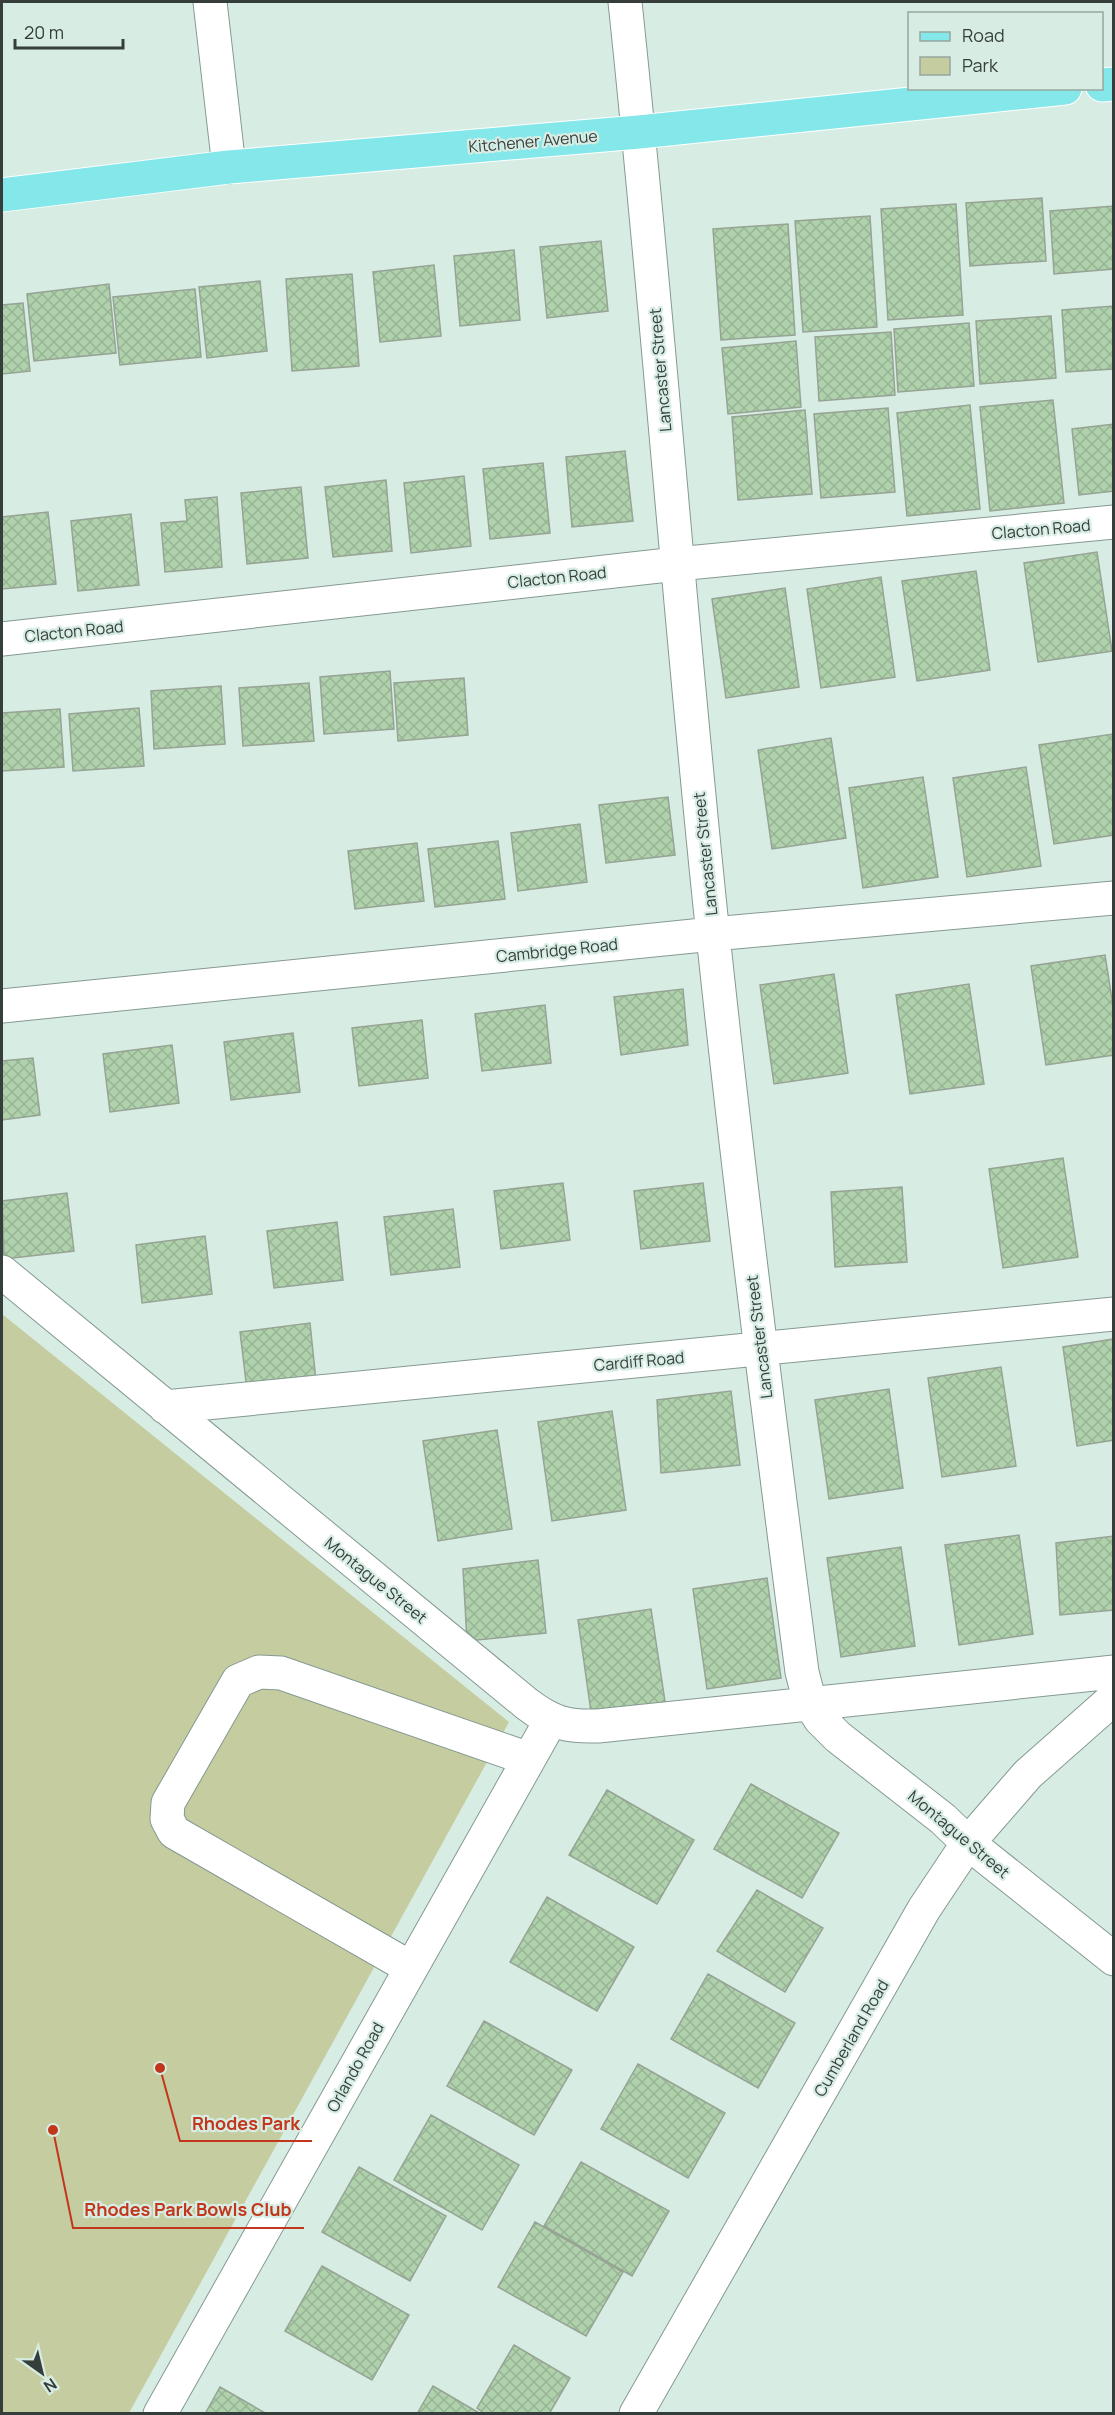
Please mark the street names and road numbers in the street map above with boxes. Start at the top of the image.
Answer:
street label: Kitchener Avenue [468,124,598,158]
street label: Lancaster Street [644,307,676,433]
street label: Clacton Road [991,514,1091,544]
street label: Clacton Road [507,561,607,593]
street label: Clacton Road [24,615,124,647]
street label: Lancaster Street [688,791,722,917]
street label: Cambridge Road [495,933,619,967]
street label: Lancaster Street [741,1274,777,1400]
street label: Cardiff Road [593,1346,685,1376]
street label: Montague Street [320,1532,432,1628]
street label: Montague Street [904,1785,1014,1883]
street label: Cumberland Road [809,1975,893,2101]
street label: Orlando Road [321,2018,389,2116]

